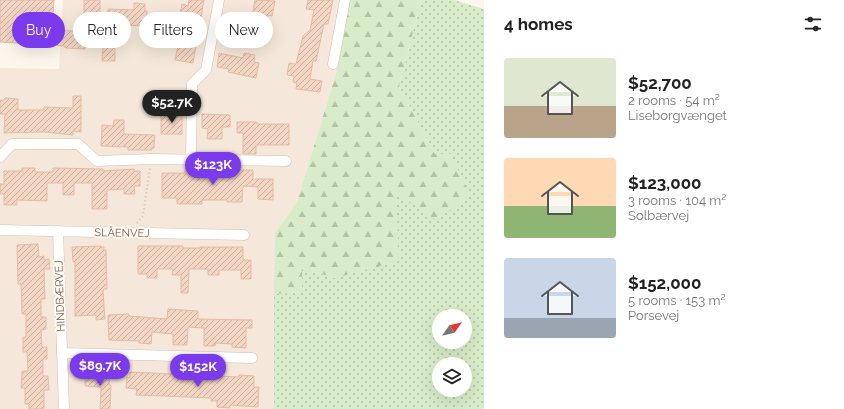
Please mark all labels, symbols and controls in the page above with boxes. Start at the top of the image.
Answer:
chip: Buy [12,12,65,48]
chip: Rent [73,12,131,48]
chip: Filters [139,12,207,48]
chip: New [215,12,273,48]
icon: filters [802,13,824,35]
text: 4 homes [504,14,573,34]
text: $52,700 [628,73,692,93]
icon: home [536,74,584,122]
pin: $52.7K [139,90,205,124]
text: 2 rooms · 54 m² [628,93,720,108]
text: $52.7K [151,95,193,110]
text: Liseborgvænget [628,108,727,123]
pin: $123K [185,152,241,186]
text: $123K [194,157,232,172]
text: $123,000 [628,173,702,193]
icon: home [536,174,584,222]
text: 3 rooms · 104 m² [628,193,726,208]
text: Solbærvej [628,208,689,223]
street label: SLÅENVEJ [94,225,150,240]
street label: HINDBÆRVEJ [52,260,68,332]
text: $152,000 [628,273,701,293]
icon: home [536,274,584,322]
text: 5 rooms · 153 m² [628,293,725,308]
text: Porsevej [628,308,679,323]
north arrow [432,309,472,349]
map controls [432,309,472,397]
pin: $89.7K [67,353,133,387]
pin: $152K [170,354,226,388]
button: layers [432,357,472,397]
text: $89.7K [79,358,121,373]
text: $152K [179,359,217,374]

